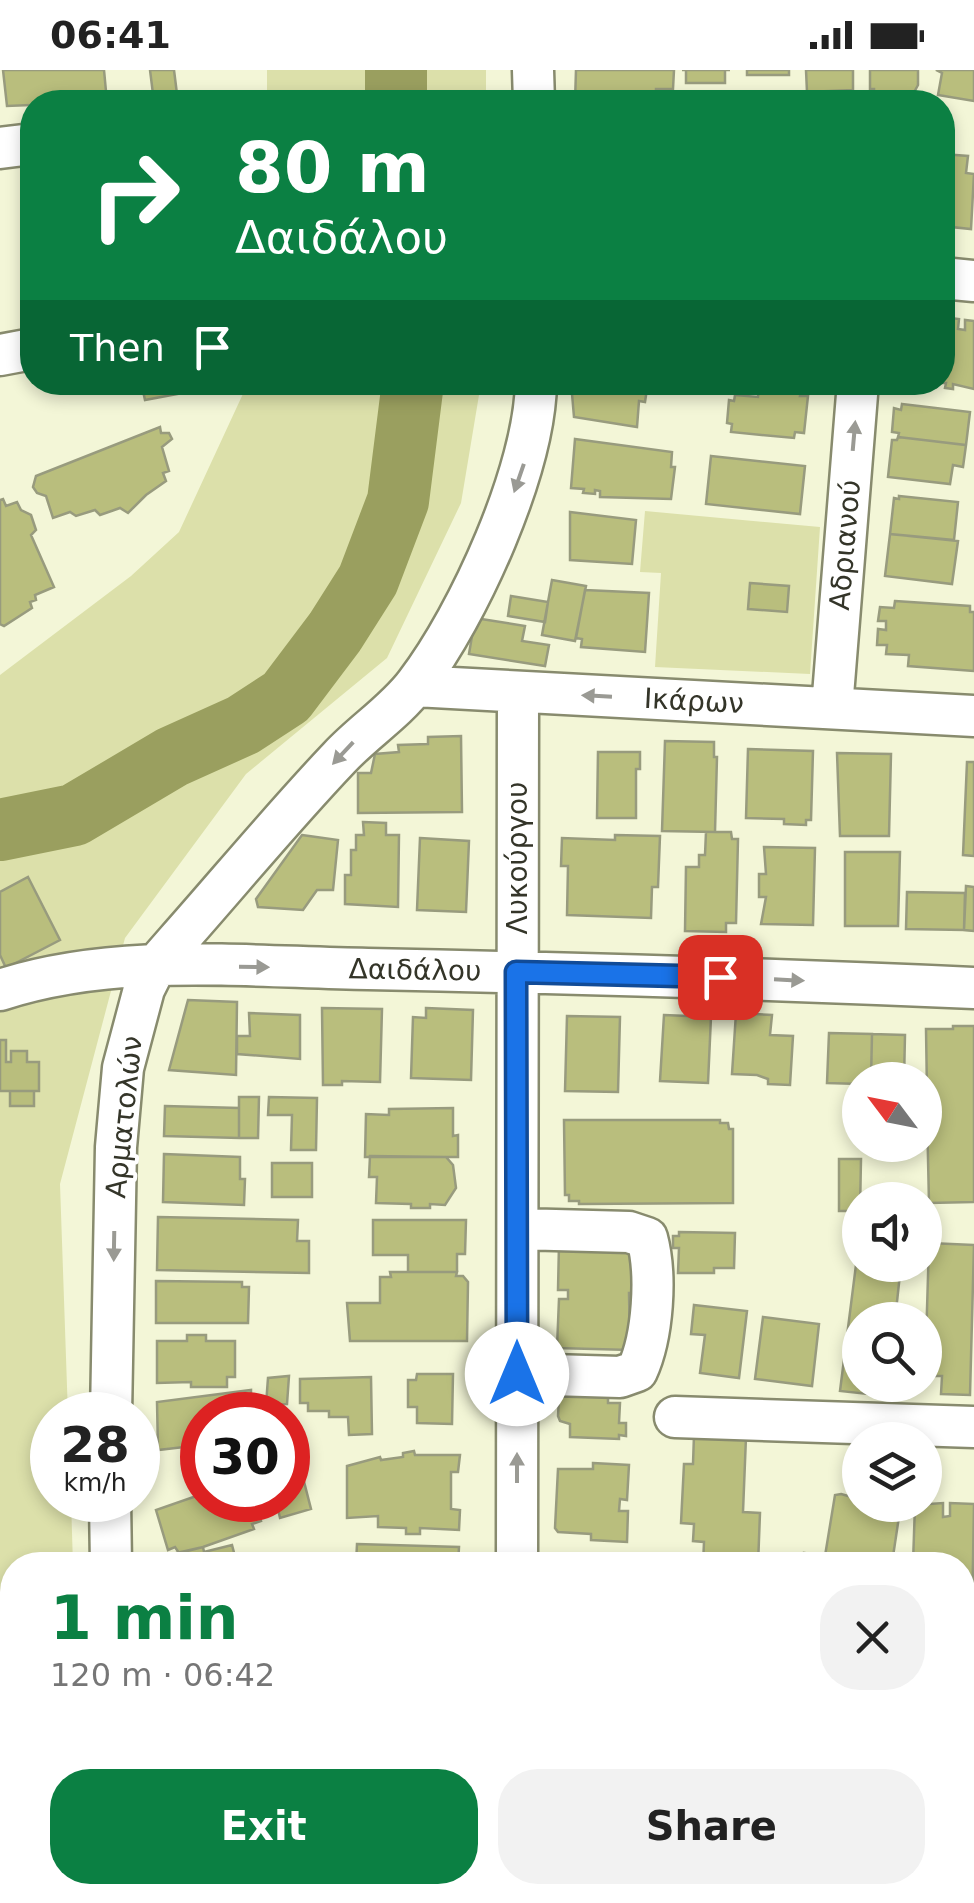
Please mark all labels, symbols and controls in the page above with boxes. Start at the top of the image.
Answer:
text: 06:41 [50,13,171,57]
text: 80 m [235,127,430,209]
icon: right [70,130,200,260]
text: Δαιδάλου [235,211,448,264]
icon: arrive [185,320,240,375]
text: Then [70,326,165,370]
one-way arrow [846,420,862,451]
one-way arrow [510,463,525,493]
street label: Αδριανού [823,478,867,612]
street label: Ικάρων [643,682,745,720]
one-way arrow [581,688,613,704]
one-way arrow [332,741,355,765]
street label: Λυκούργου [501,782,534,934]
pin [678,935,763,1020]
icon: arrive [693,950,748,1005]
street label: Δαιδάλου [348,952,482,988]
one-way arrow [238,960,270,976]
one-way arrow [773,972,805,988]
street label: Αρματολών [99,1034,149,1200]
north arrow [842,1062,942,1162]
map controls [842,1062,942,1522]
button: sound [842,1182,942,1282]
one-way arrow [105,1230,121,1262]
button: search [842,1302,942,1402]
position arrow [465,1322,569,1426]
speed limit sign: 30 [180,1392,310,1522]
text: 28 [60,1416,130,1474]
button: layers [842,1422,942,1522]
one-way arrow [509,1451,525,1483]
text: km/h [63,1468,127,1497]
text: 1 min [50,1583,238,1653]
button: close [820,1585,925,1690]
text: 120 m · 06:42 [50,1656,275,1694]
button: Exit [50,1769,478,1884]
button: Share [498,1769,925,1884]

